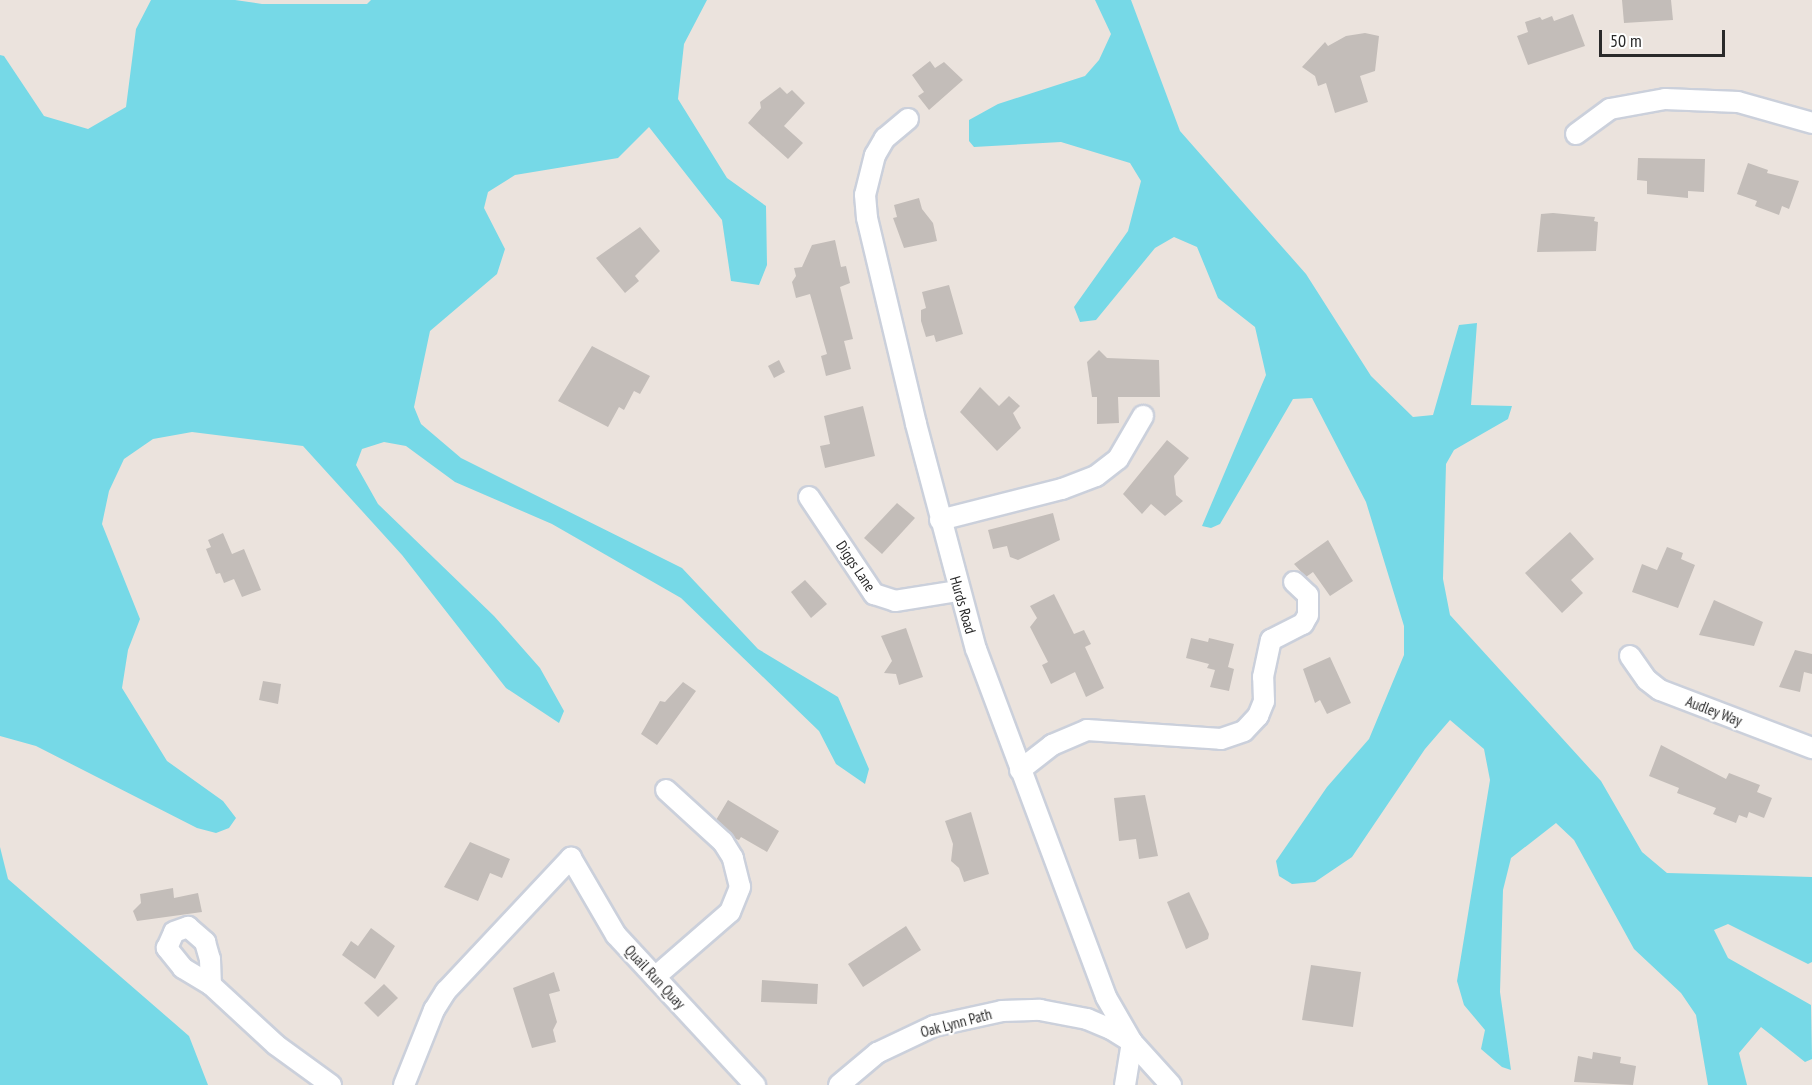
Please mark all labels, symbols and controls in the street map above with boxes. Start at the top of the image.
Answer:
scale bar [1602,18,1728,56]
text: 50 m [1610,29,1642,52]
street label: Diggs Lane [833,537,879,595]
street label: Hurds Road [946,574,980,636]
street label: Audley Way [1683,692,1745,730]
street label: Quail Run Quay [621,941,689,1013]
street label: Oak Lynn Path [918,1005,994,1041]

